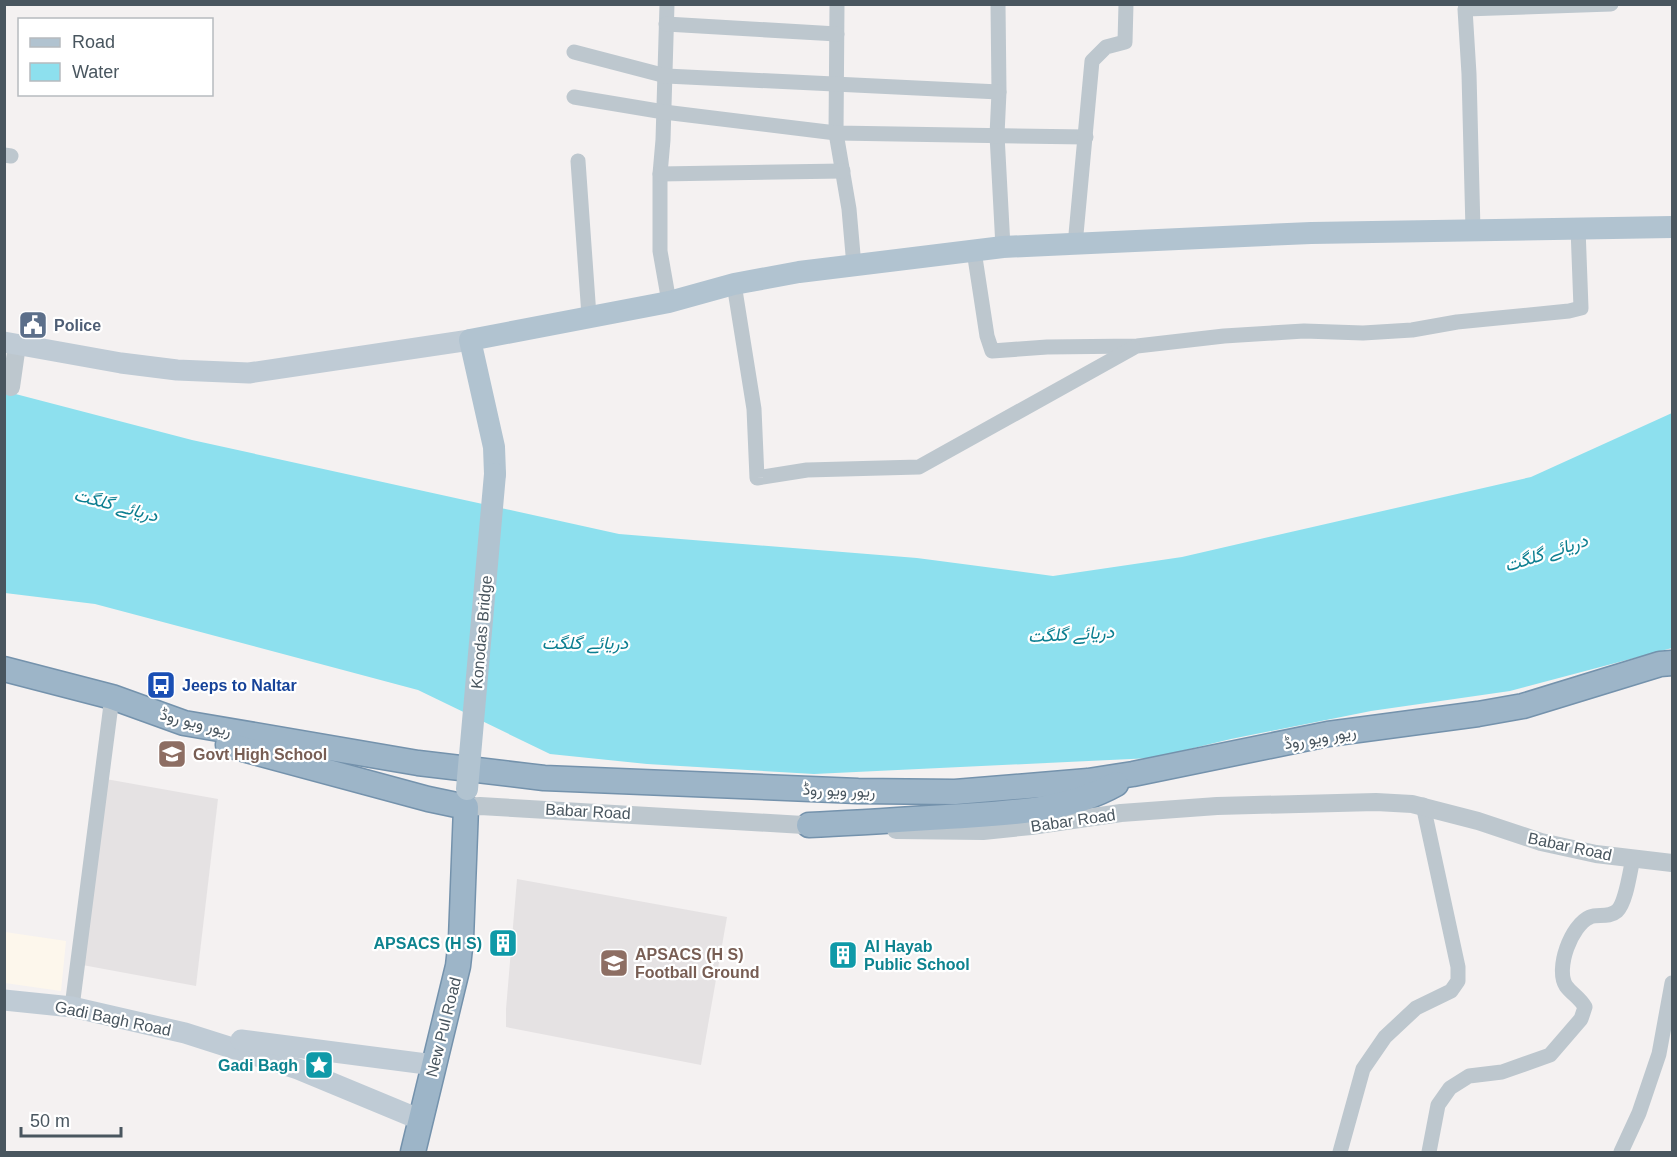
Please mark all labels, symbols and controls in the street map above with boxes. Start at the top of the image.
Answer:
legend [18,18,213,96]
text: Road [72,32,115,52]
text: Water [72,62,119,82]
public building icon: Police [17,309,49,341]
place label: Police [54,317,101,334]
water label: دریائے گلگت [71,484,161,527]
water label: دریائے گلگت [1502,530,1591,577]
street label: Konodas Bridge [468,574,495,689]
water label: دریائے گلگت [1027,622,1115,647]
water label: دریائے گلگت [542,633,629,654]
bus stop icon: Jeeps to Naltar [145,669,177,701]
place label: Jeeps to Naltar [182,677,297,694]
street label: ریور ویو روڈ [158,705,233,741]
street label: ریور ویو روڈ [1283,723,1358,754]
school or university icon: Govt High School [156,738,188,770]
place label: Govt High School [193,746,327,763]
street label: ریور ویو روڈ [802,781,876,802]
street label: Babar Road [545,801,631,822]
street label: Babar Road [1030,806,1117,835]
street label: Babar Road [1526,829,1613,864]
building icon: APSACS (H S) [487,927,519,959]
place label: APSACS (H S) [374,935,482,952]
place label: Al Hayab Public School [864,938,970,973]
building icon: Al Hayab Public School [827,939,859,971]
place label: APSACS (H S) Football Ground [635,946,759,981]
school or university icon: APSACS (H S) Football Ground [598,947,630,979]
street label: New Pul Road [423,975,464,1079]
street label: Gadi Bagh Road [53,998,173,1039]
place icon: Gadi Bagh [303,1049,335,1081]
place label: Gadi Bagh [218,1057,298,1074]
scale bar [21,1100,122,1138]
text: 50 m [30,1111,70,1131]

